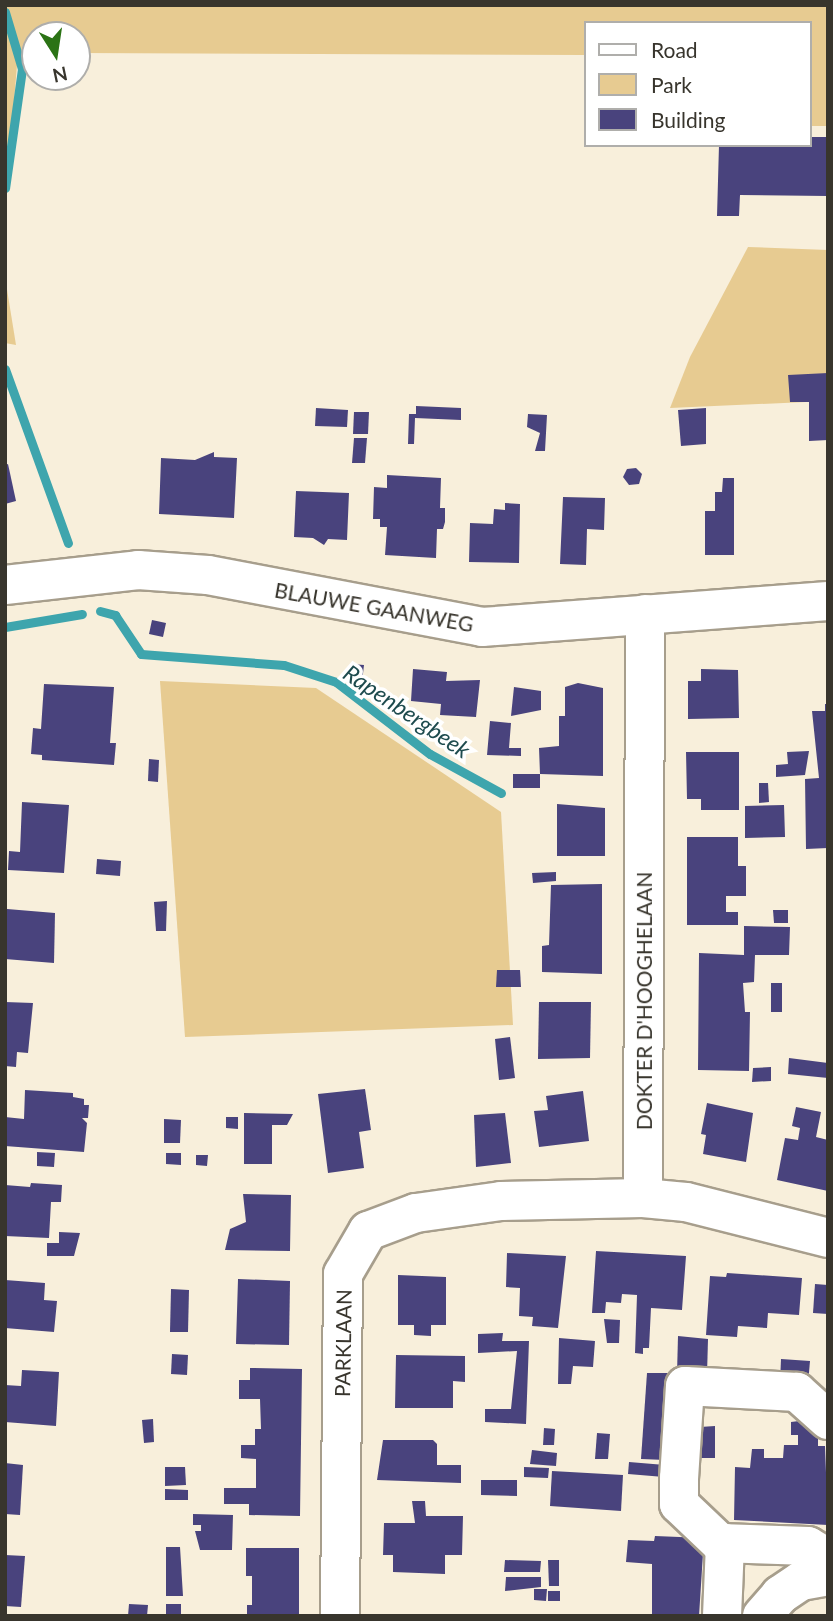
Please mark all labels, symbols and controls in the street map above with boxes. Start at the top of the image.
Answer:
north arrow [21,21,91,91]
legend [584,21,812,147]
text: Road [651,37,698,62]
text: N [51,62,70,88]
text: Park [651,72,692,97]
text: Building [651,107,726,132]
street label: BLAUWE GAANWEG [273,577,475,637]
water label: Rapenbergbeek [338,658,476,764]
street label: DOKTER D'HOOGHELAAN [631,872,657,1130]
street label: PARKLAAN [329,1289,357,1397]

